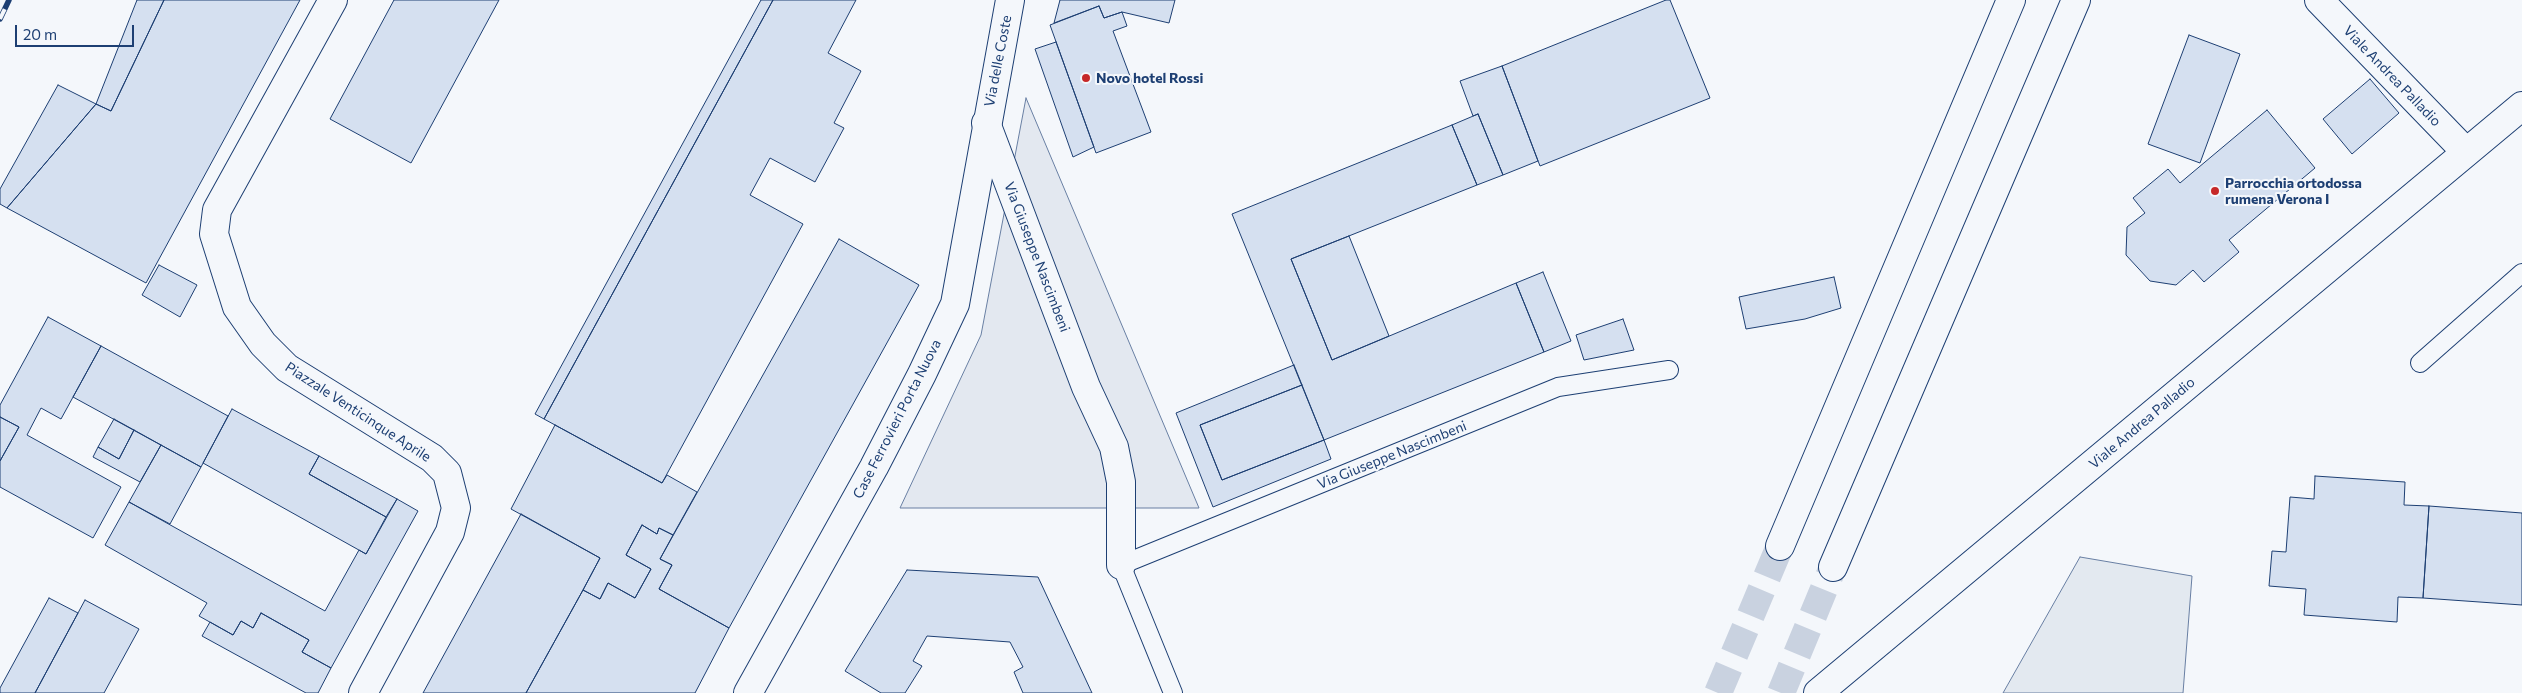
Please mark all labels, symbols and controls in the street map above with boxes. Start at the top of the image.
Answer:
street label: Via delle Coste [981,14,1015,108]
scale bar [18,15,136,47]
street label: Viale Andrea Palladio [2340,22,2444,130]
text: 20 m [23,25,57,43]
place label: Novo hotel Rossi [1096,70,1203,86]
marker: Novo hotel Rossi [1080,72,1092,84]
place label: Parrocchia ortodossa rumena Verona I [2225,175,2362,208]
street label: Via Giuseppe Nascimbeni [1001,180,1073,334]
marker: Parrocchia ortodossa rumena Verona I [2209,185,2221,197]
street label: Case Ferrovieri Porta Nuova [849,336,945,502]
street label: Piazzale Venticinque Aprile [282,358,434,466]
street label: Viale Andrea Palladio [2086,374,2198,472]
street label: Via Giuseppe Nascimbeni [1315,417,1469,493]

